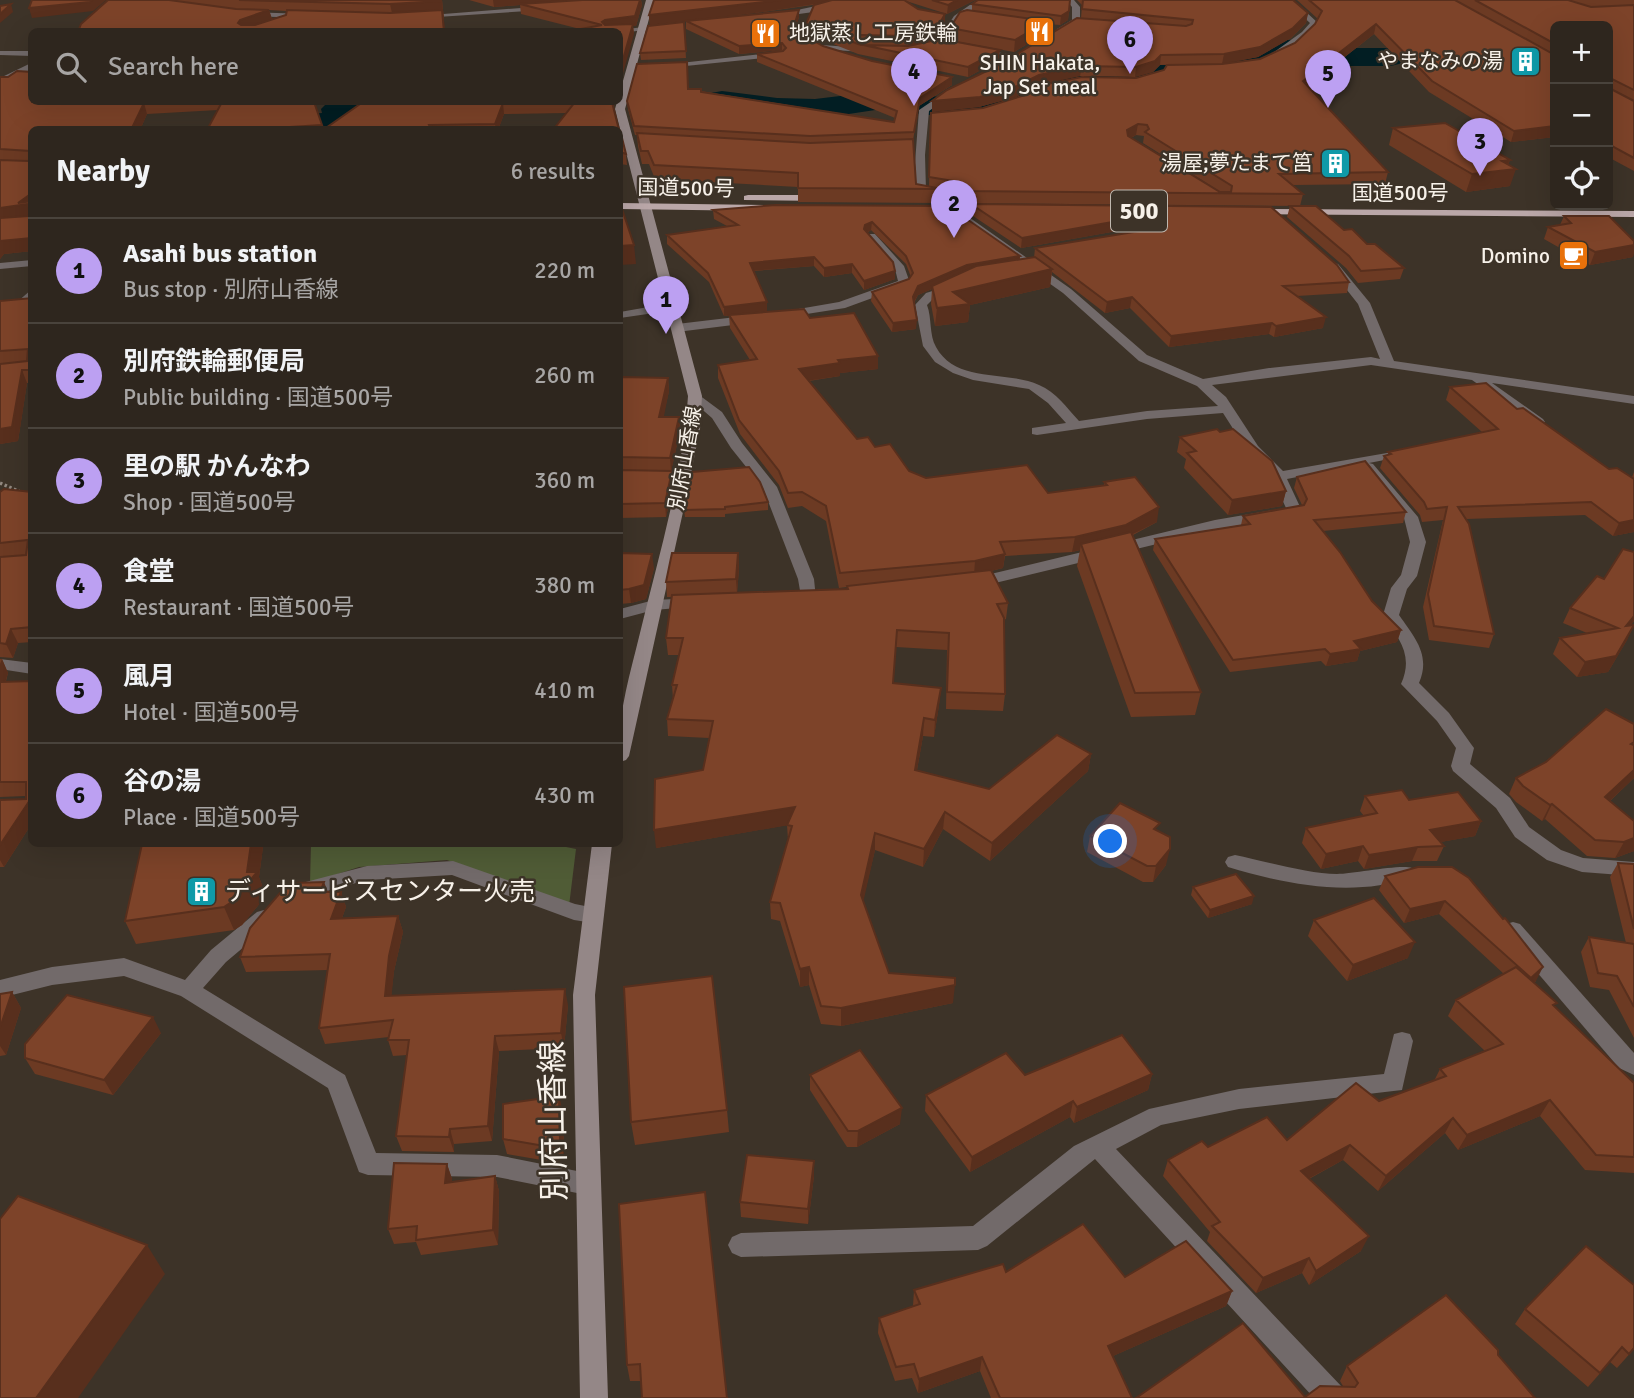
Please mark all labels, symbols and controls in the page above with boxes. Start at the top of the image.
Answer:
restaurant icon: SHIN Hakata, Jap Set meal [1023,14,1057,48]
restaurant icon: 地獄蒸し工房鉄輪 [749,16,783,50]
pin: 6 [1107,16,1153,74]
place label: 地獄蒸し工房鉄輪 [789,20,957,46]
map controls [1550,21,1613,210]
button: + [1550,21,1613,84]
search box [28,28,623,105]
building icon: やまなみの湯 [1509,44,1543,78]
icon: search [52,48,90,86]
pin: 4 [891,48,937,106]
place label: やまなみの湯 [1377,48,1503,74]
place label: SHIN Hakata, Jap Set meal [980,50,1100,100]
pin: 5 [1305,50,1351,108]
text: Search here [108,51,239,83]
button: − [1550,84,1613,147]
pin: 3 [1457,118,1503,176]
building icon: 湯屋;夢たまて筥 [1319,146,1353,180]
button: locate [1550,147,1613,210]
place label: 湯屋;夢たまて筥 [1161,150,1313,176]
text: Nearby [56,153,150,190]
text: 6 results [511,157,595,186]
street label: 国道500号 [637,174,735,202]
pin: 2 [931,180,977,238]
street label: 国道500号 [1351,180,1449,206]
road number: 500 [1111,190,1167,232]
text: Asahi bus station [123,238,317,270]
cafe icon: Domino [1556,239,1590,273]
place label: Domino [1481,243,1550,269]
text: 1 [73,256,85,285]
text: 220 m [534,256,595,285]
text: Bus stop · 別府山香線 [123,275,339,304]
pin: 1 [643,276,689,334]
text: 別府鉄輪郵便局 [123,346,305,378]
text: 2 [73,361,85,390]
text: 260 m [534,361,595,390]
text: Public building · 国道500号 [123,383,393,412]
street label: 別府山香線 [663,404,707,512]
text: 里の駅 かんなわ [123,451,311,483]
text: 3 [73,466,85,495]
text: 360 m [534,466,595,495]
text: Shop · 国道500号 [123,488,296,517]
text: 食堂 [123,556,175,588]
text: 4 [73,571,85,600]
text: 380 m [534,571,595,600]
text: Restaurant · 国道500号 [123,593,354,622]
text: 風月 [123,661,175,693]
text: 5 [73,676,85,705]
text: 410 m [534,676,595,705]
text: Hotel · 国道500号 [123,698,300,727]
text: 谷の湯 [123,766,201,798]
text: 6 [73,781,85,810]
text: 430 m [534,781,595,810]
text: Place · 国道500号 [123,803,300,832]
your location [1093,824,1127,858]
building icon: ディサービスセンター火売 [185,874,219,908]
place label: ディサービスセンター火売 [225,876,535,908]
street label: 別府山香線 [533,1041,574,1201]

